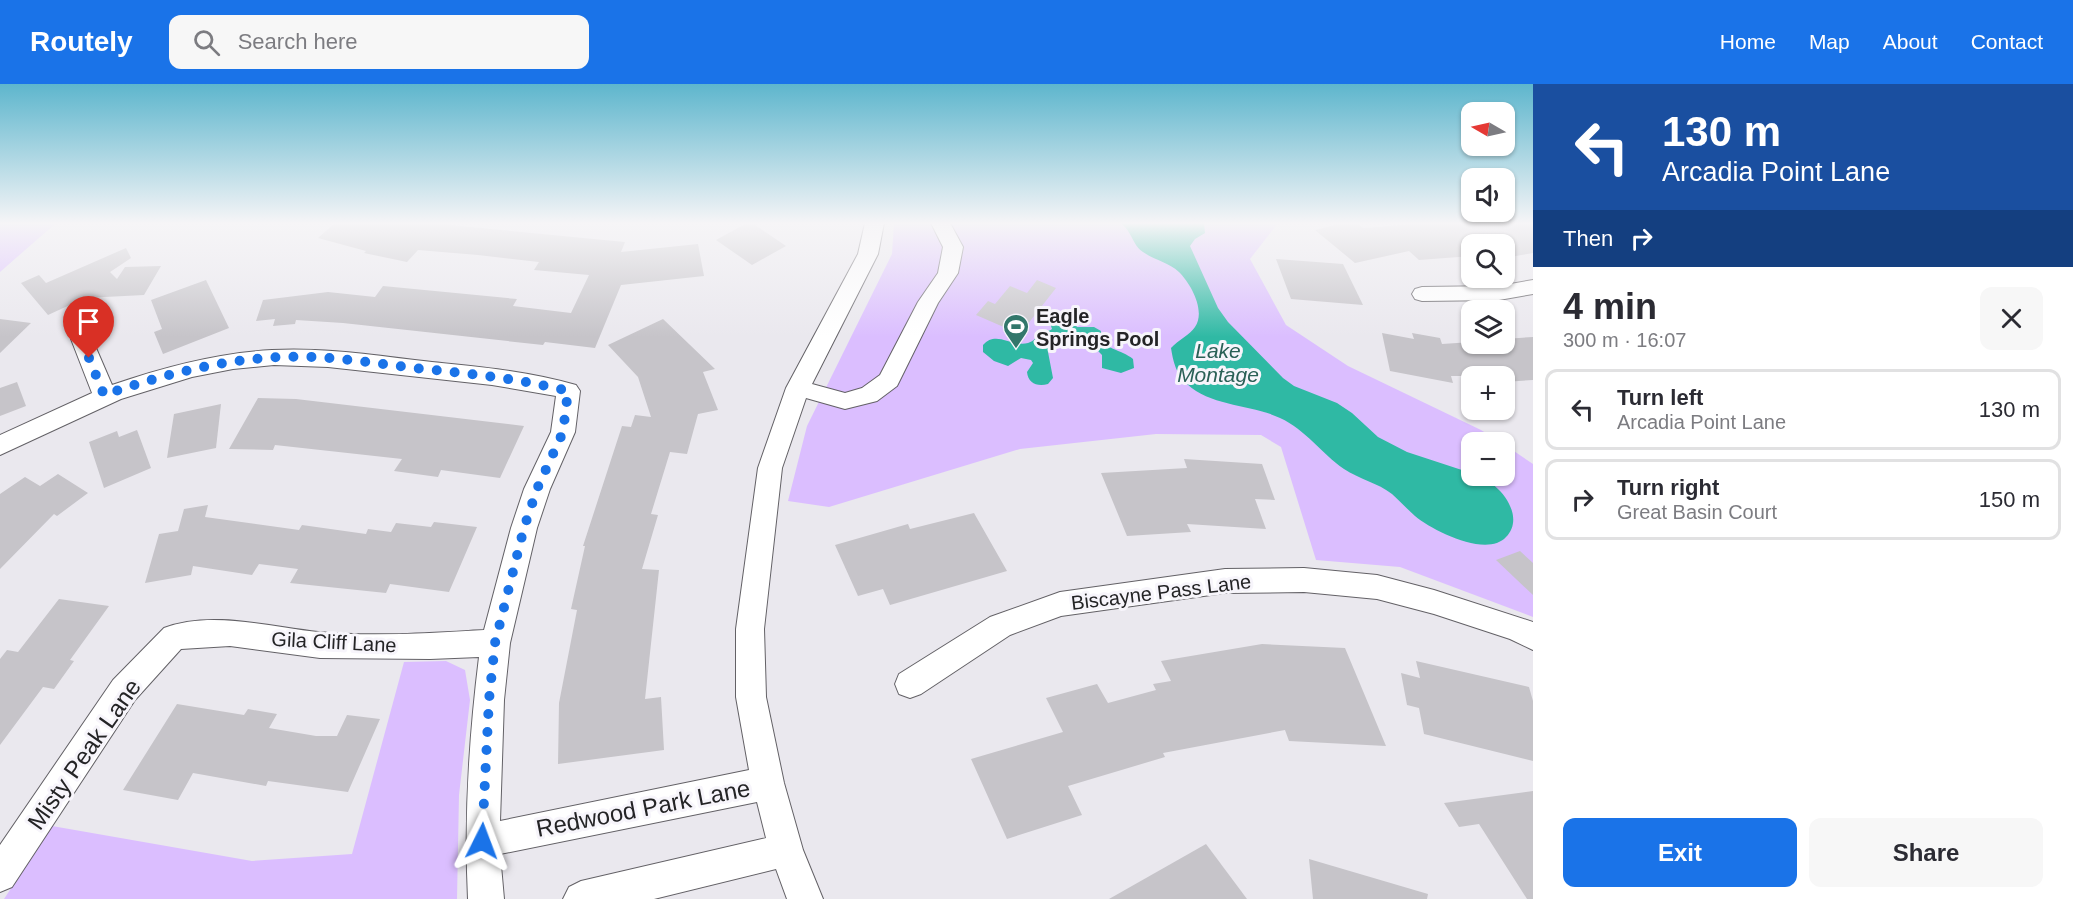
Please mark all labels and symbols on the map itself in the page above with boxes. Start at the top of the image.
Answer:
north arrow [1461,102,1515,156]
pin [63,296,114,358]
place label: Eagle Springs Pool [1036,305,1159,350]
sports icon: Eagle Springs Pool [1001,312,1031,350]
water label: Lake Montage [1177,339,1259,386]
street label: Biscayne Pass Lane [1070,570,1252,614]
street label: Gila Cliff Lane [271,628,397,656]
street label: Misty Peak Lane [22,674,146,834]
street label: Redwood Park Lane [534,774,752,842]
position arrow [450,809,514,873]

